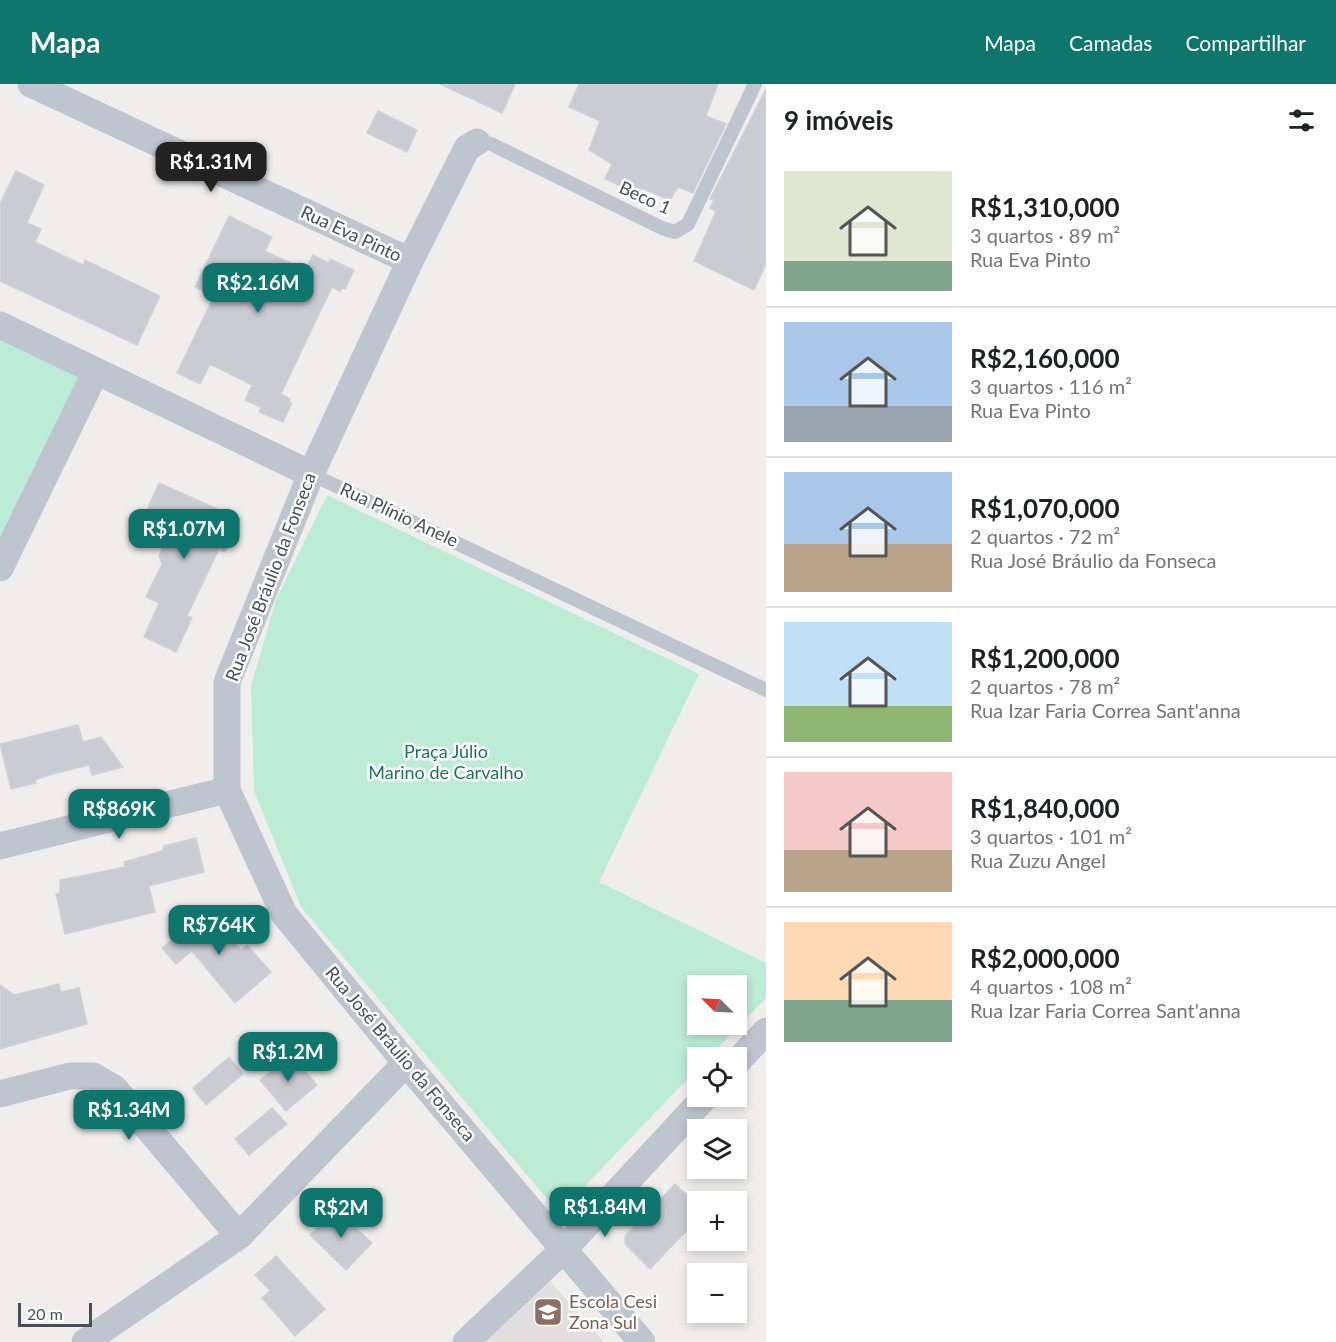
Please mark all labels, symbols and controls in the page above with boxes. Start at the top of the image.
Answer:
text: Mapa [30,25,100,59]
text: Mapa [984,30,1036,55]
text: Camadas [1069,30,1152,55]
text: Compartilhar [1185,30,1306,55]
text: 9 imóveis [784,104,894,136]
icon: filters [1285,104,1318,137]
pin: R$1.31M [156,142,266,193]
text: R$1.31M [170,149,252,173]
street label: Beco 1 [616,176,675,219]
text: R$1,310,000 [970,191,1120,223]
icon: home [832,195,904,267]
street label: Rua Eva Pinto [298,200,405,266]
text: 3 quartos · 89 m² [970,223,1120,247]
text: Rua Eva Pinto [970,247,1091,271]
pin: R$2.16M [203,263,313,314]
text: R$2.16M [217,270,299,294]
text: R$2,160,000 [970,342,1120,374]
icon: home [832,346,904,418]
text: 3 quartos · 116 m² [970,374,1132,398]
text: Rua Eva Pinto [970,398,1091,422]
street label: Rua José Bráulio da Fonseca [220,469,320,684]
street label: Rua Plínio Anele [337,477,462,551]
text: R$1,070,000 [970,492,1120,524]
icon: home [832,496,904,568]
pin: R$1.07M [129,509,239,560]
text: R$1.07M [143,516,225,540]
text: 2 quartos · 72 m² [970,524,1120,548]
text: Rua José Bráulio da Fonseca [970,548,1216,572]
text: R$1,200,000 [970,642,1120,674]
icon: home [832,646,904,718]
text: 2 quartos · 78 m² [970,674,1120,698]
text: Rua Izar Faria Correa Sant'anna [970,698,1241,722]
park label: Praça Júlio Marino de Carvalho [368,740,524,783]
pin: R$869K [70,789,168,840]
text: R$1,840,000 [970,792,1120,824]
text: R$869K [83,796,155,820]
icon: home [832,796,904,868]
text: 3 quartos · 101 m² [970,824,1132,848]
text: Rua Zuzu Angel [970,848,1106,872]
pin: R$764K [170,905,268,956]
text: R$764K [183,912,255,936]
text: R$2,000,000 [970,942,1120,974]
icon: home [832,946,904,1018]
street label: Rua José Bráulio da Fonseca [321,961,480,1145]
text: 4 quartos · 108 m² [970,974,1132,998]
north arrow [687,975,747,1035]
map controls [687,975,747,1323]
text: Rua Izar Faria Correa Sant'anna [970,998,1241,1022]
pin: R$1.2M [239,1032,337,1083]
text: R$1.2M [252,1039,324,1063]
button: locate [687,1047,747,1107]
pin: R$1.34M [74,1090,184,1141]
text: R$1.34M [88,1097,170,1121]
button: layers [687,1119,747,1179]
pin: R$1.84M [550,1187,660,1238]
pin: R$2M [305,1188,377,1239]
button: + [687,1191,747,1251]
text: R$1.84M [564,1194,646,1218]
text: R$2M [314,1195,368,1219]
button: − [687,1263,747,1323]
place label: Escola Cesi Zona Sul [569,1290,657,1333]
school or university icon: Escola Cesi Zona Sul [532,1296,564,1328]
scale bar [18,1300,92,1328]
text: 20 m [27,1304,63,1323]

